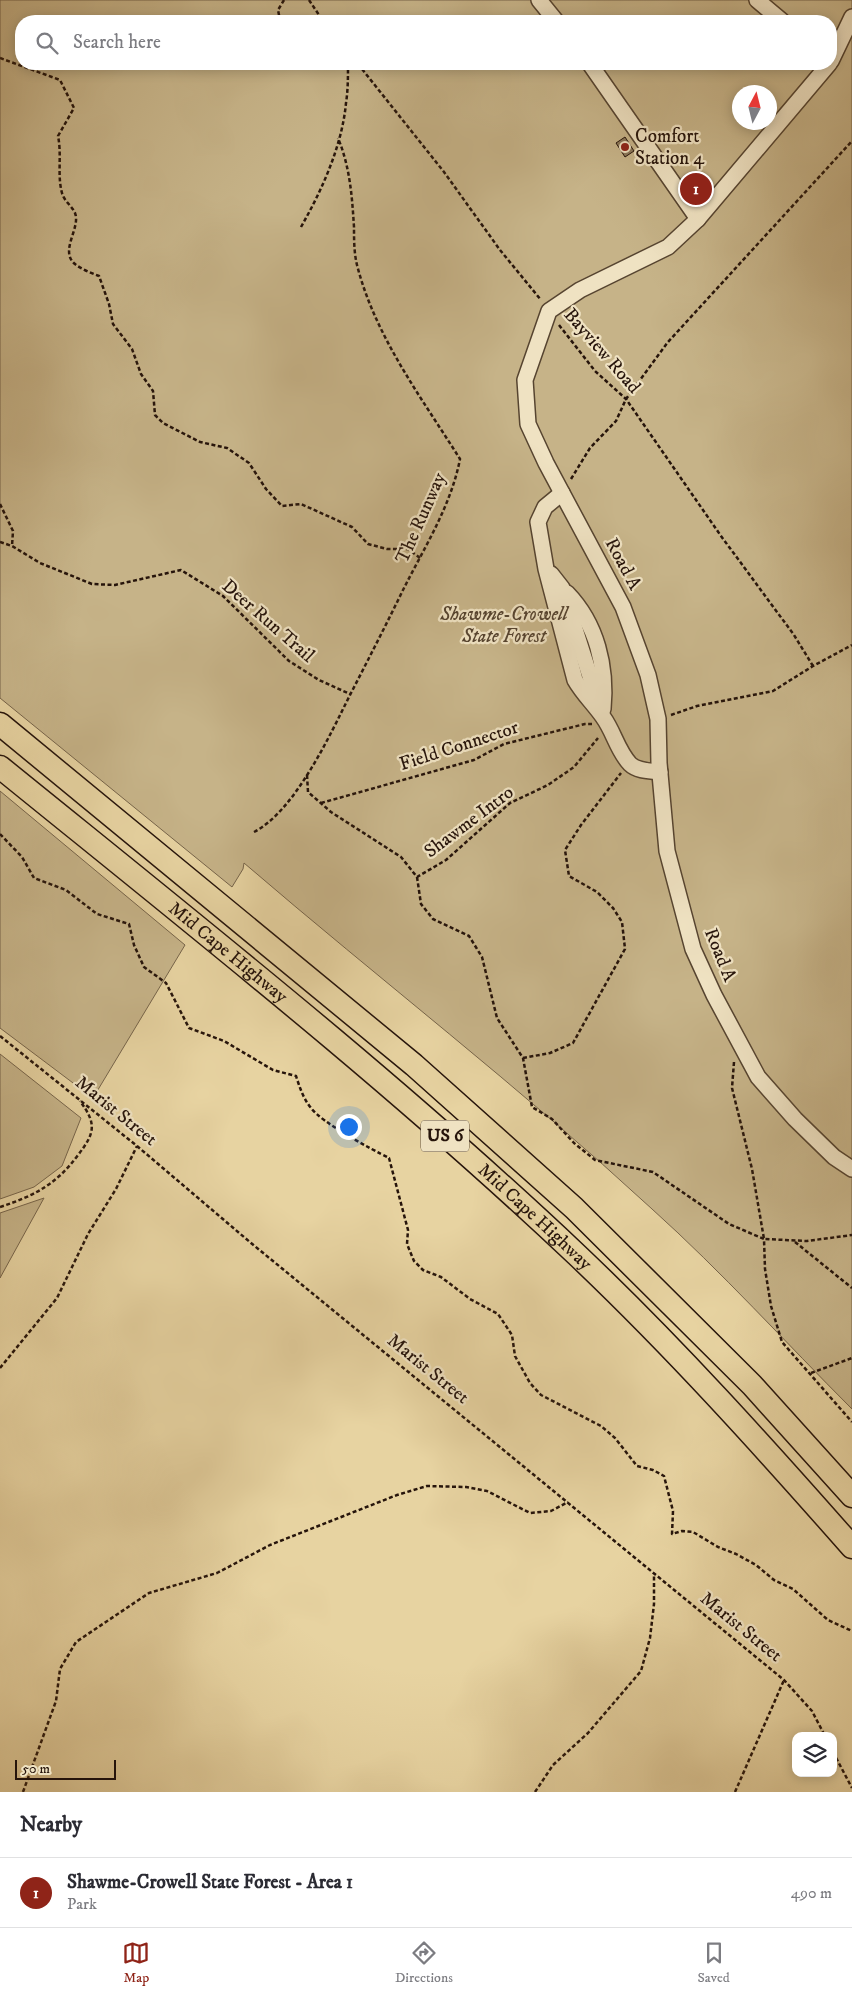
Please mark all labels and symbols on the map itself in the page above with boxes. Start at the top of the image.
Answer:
north arrow [732,85,777,130]
place label: Comfort Station 4 [635,125,705,170]
marker: Comfort Station 4 [619,141,631,153]
pin: 1 [680,170,712,208]
street label: Bayview Road [559,304,646,399]
street label: The Runway [391,468,452,567]
street label: Road A [600,534,647,595]
street label: Deer Run Trail [217,575,319,668]
park label: Shawme-Crowell State Forest [439,603,570,648]
street label: Field Connector [397,716,521,776]
street label: Shawme Intro [420,781,518,863]
street label: Mid Cape Highway [164,897,293,1008]
street label: Road A [699,925,741,986]
street label: Marist Street [70,1071,162,1151]
your location [336,1114,362,1140]
road number: US 6 [421,1120,469,1152]
street label: Mid Cape Highway [473,1158,598,1276]
street label: Marist Street [382,1329,474,1409]
street label: Marist Street [695,1587,787,1667]
scale bar [15,1757,116,1780]

